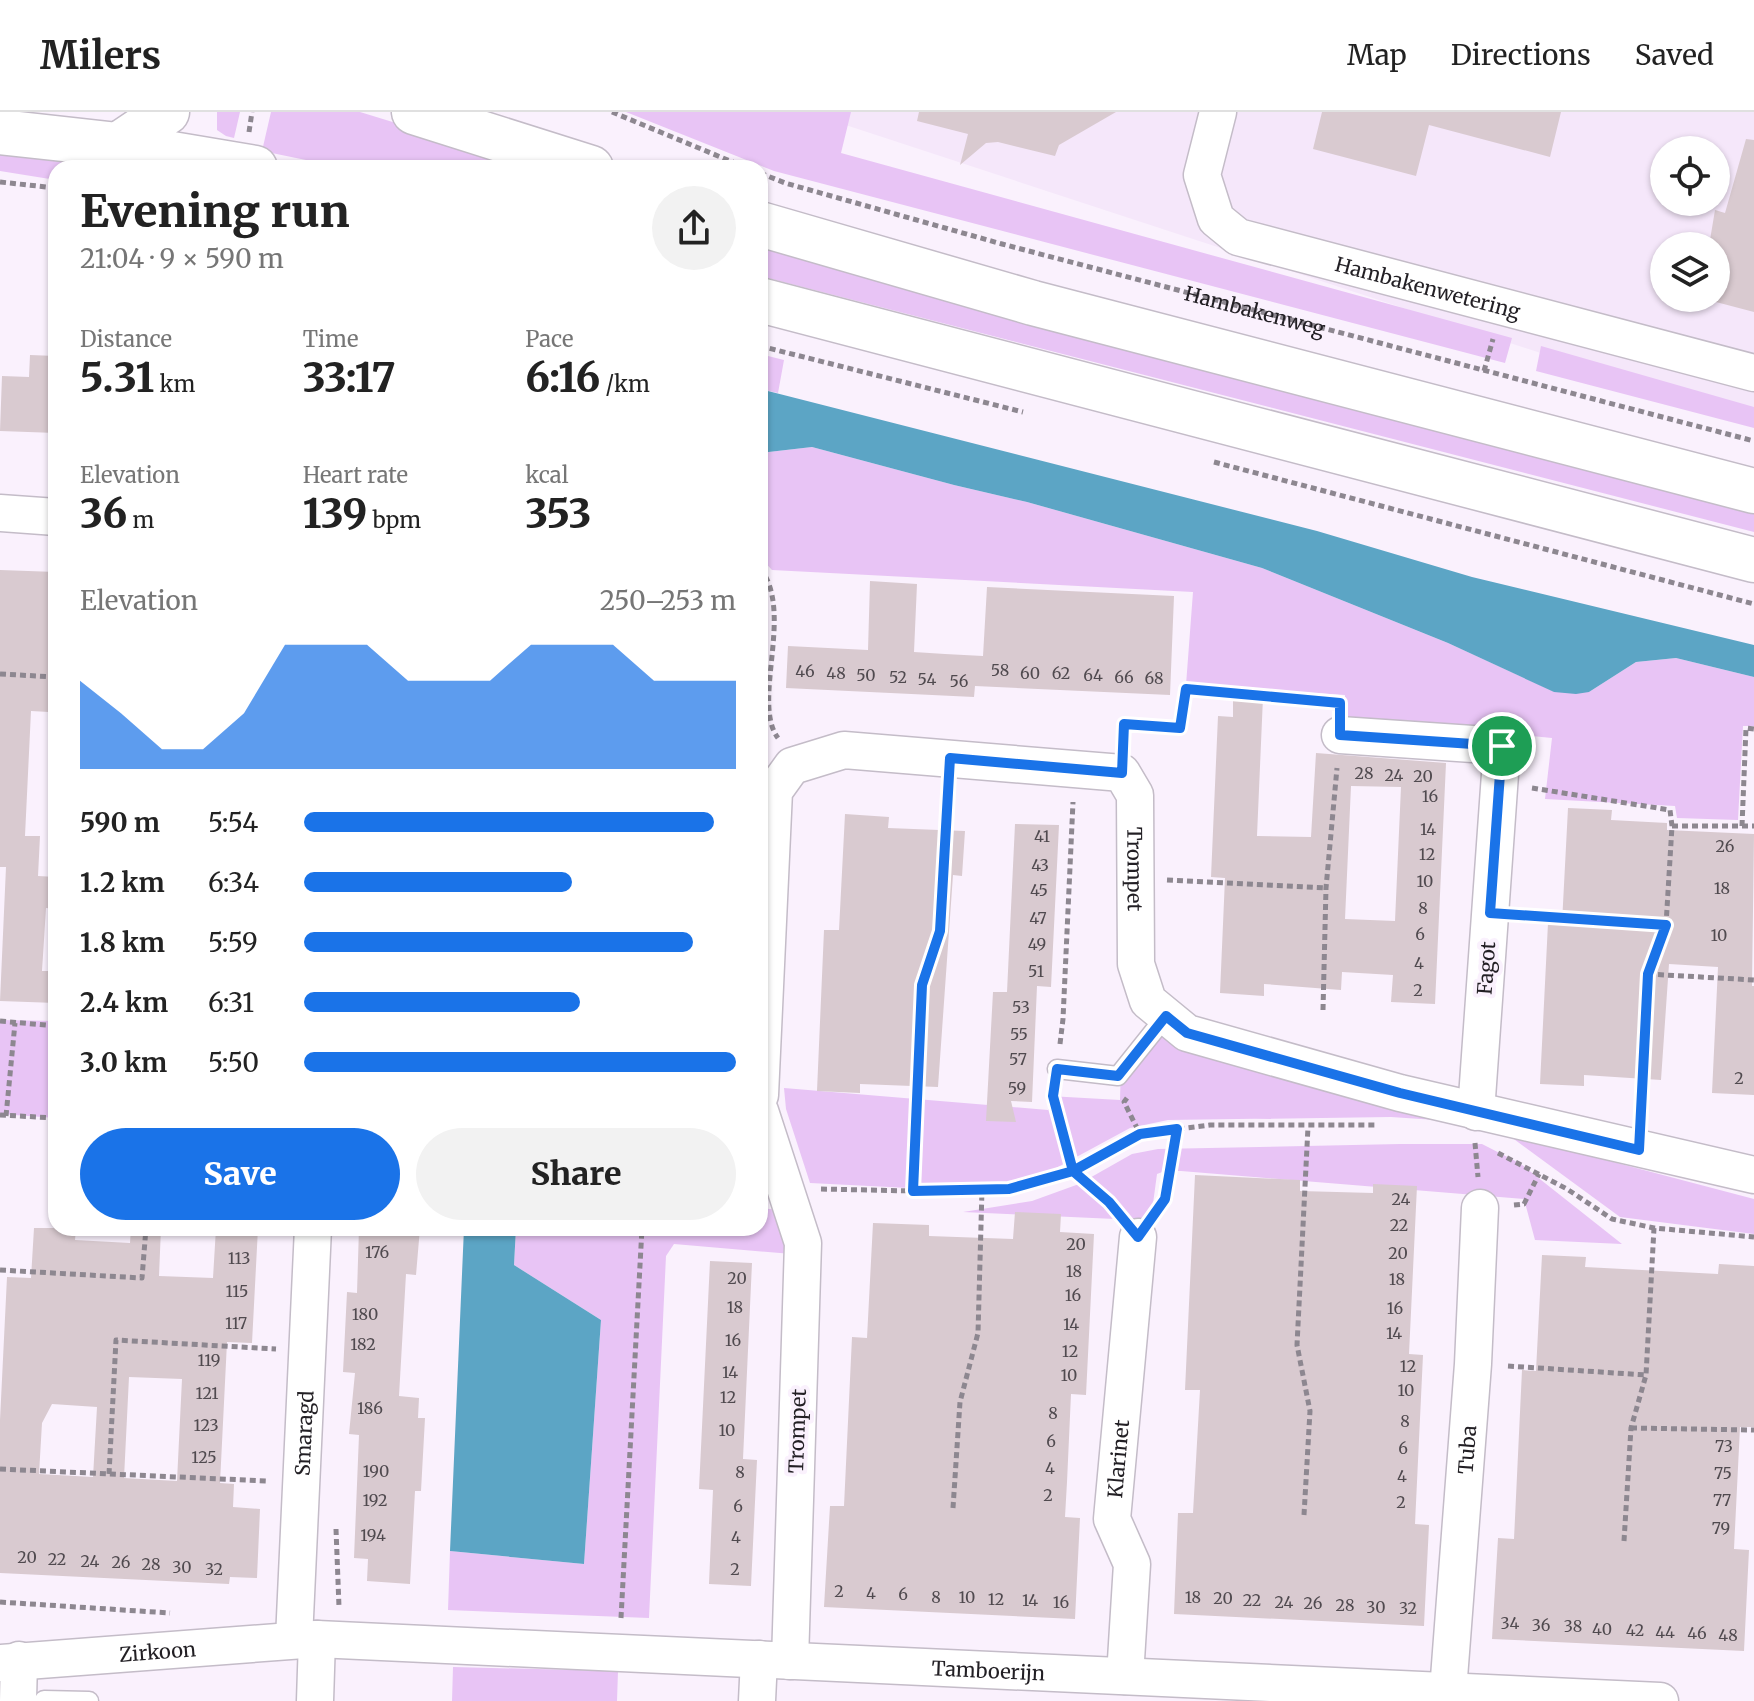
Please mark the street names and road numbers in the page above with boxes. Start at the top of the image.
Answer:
street label: Hambakenwetering [1333,251,1523,323]
street label: Hambakenweg [1182,280,1328,341]
street label: Trompet [1123,827,1148,912]
street label: Fagot [1472,940,1500,996]
street label: Trompet [783,1388,811,1474]
street label: Smaragd [289,1390,318,1477]
street label: Klarinet [1101,1418,1134,1499]
street label: Tuba [1452,1424,1481,1475]
street label: Zirkoon [118,1636,197,1666]
street label: Tamboerijn [931,1655,1046,1685]

